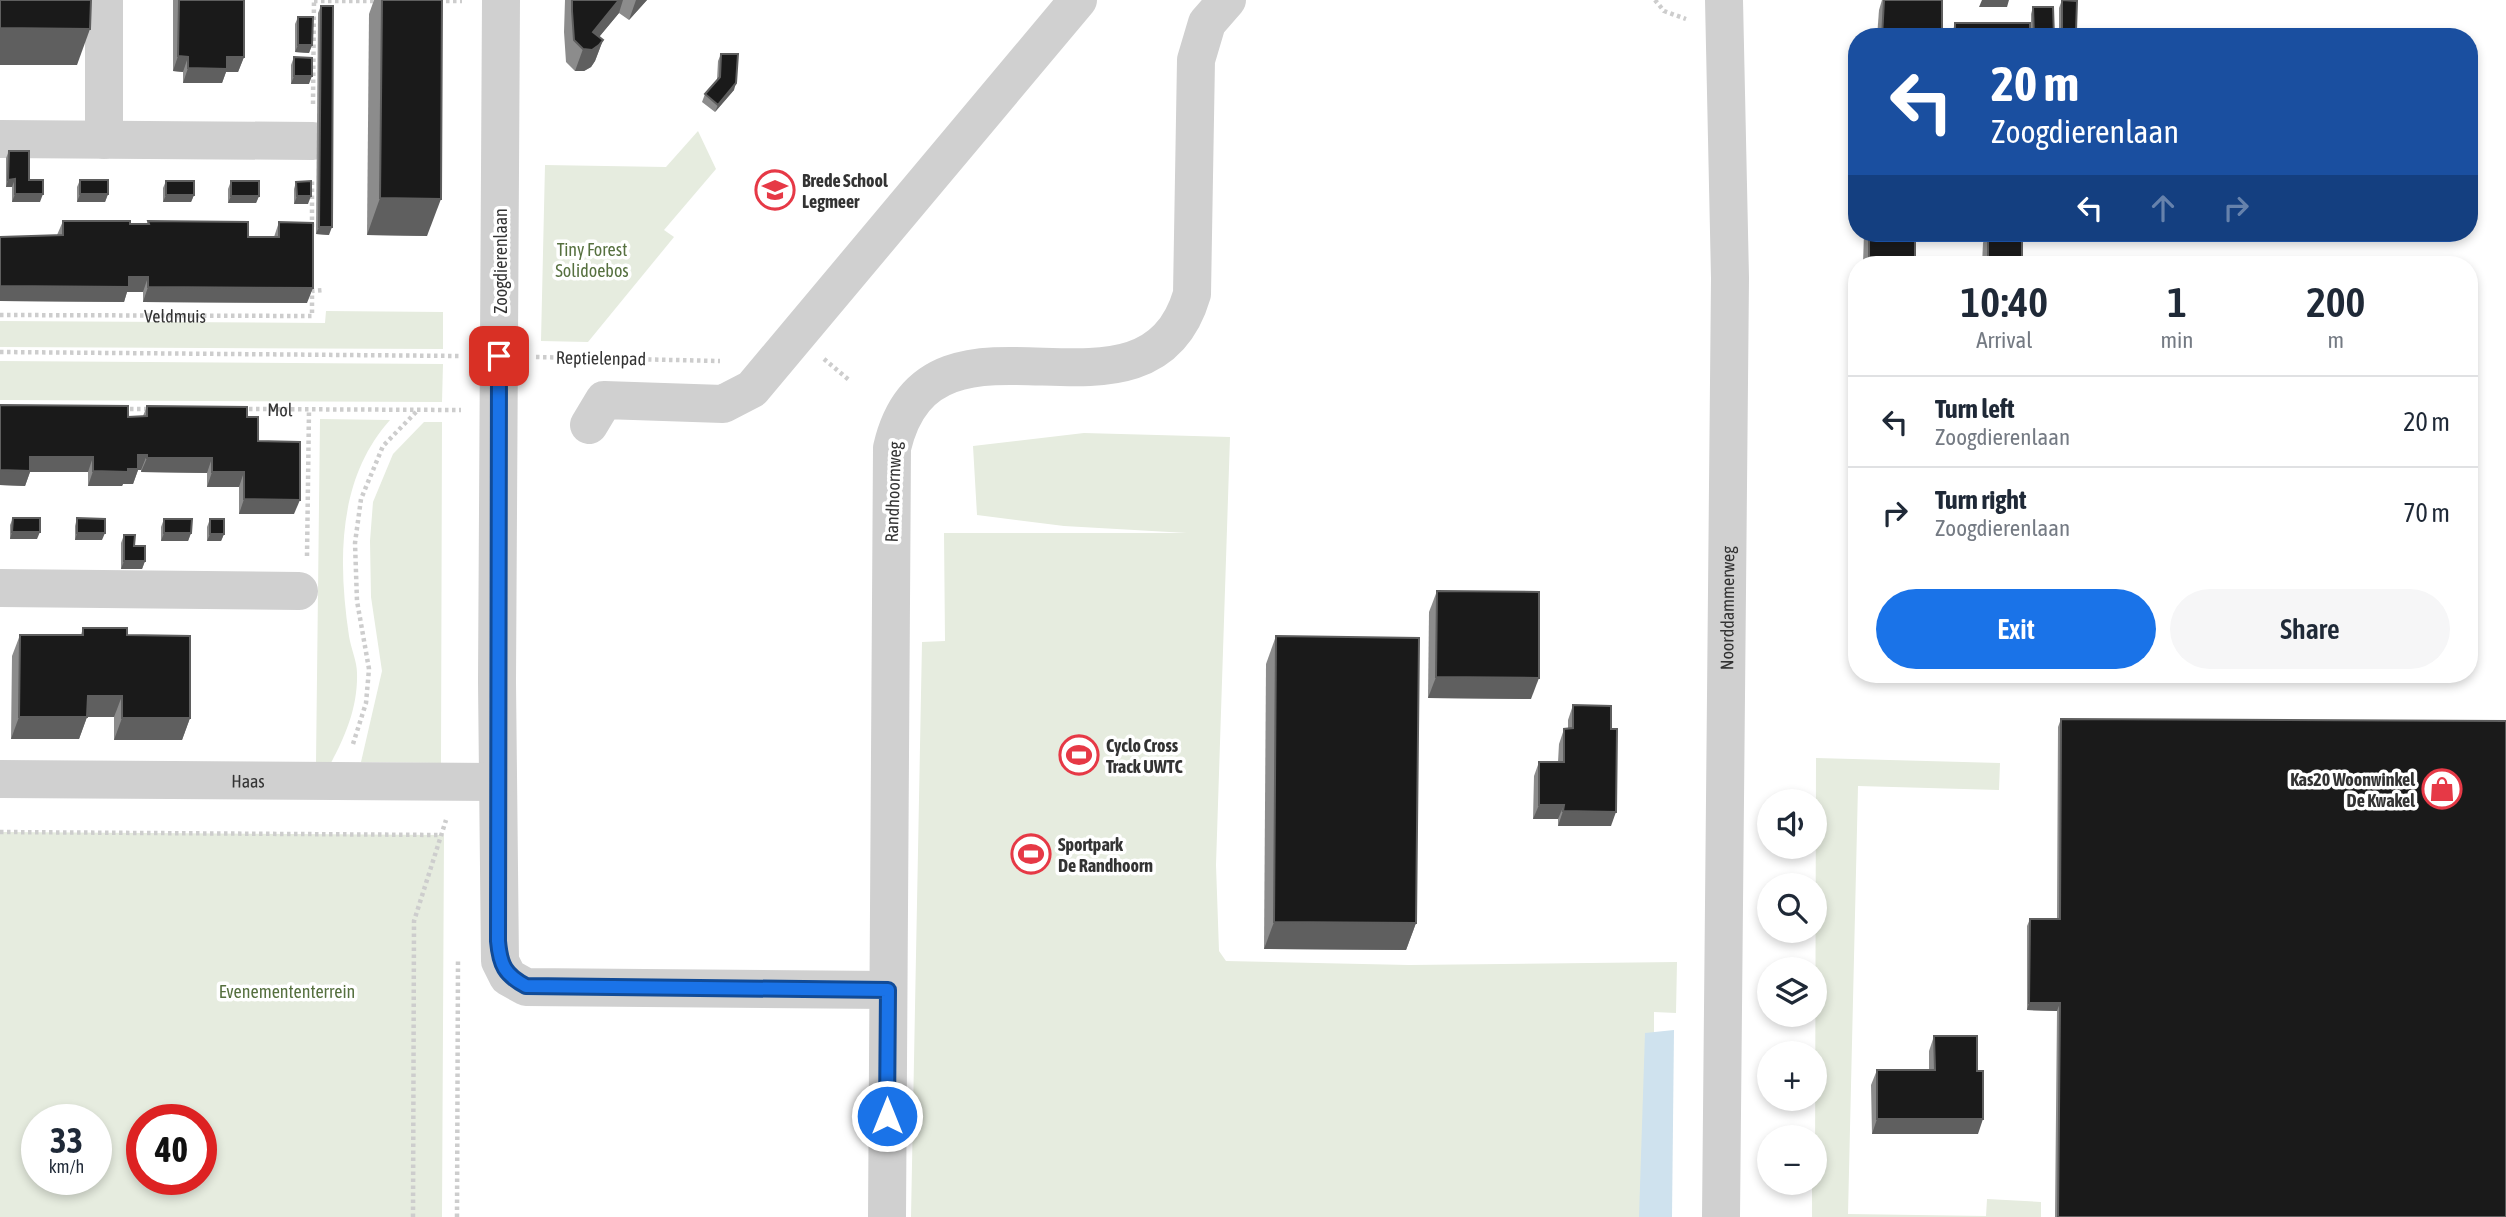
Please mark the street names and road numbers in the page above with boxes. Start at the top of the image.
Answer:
street label: Zoogdierenlaan [490,208,511,314]
street label: Veldmuis [144,305,206,326]
street label: Reptielenpad [556,347,646,369]
street label: Mol [267,399,293,420]
street label: Randhoornweg [881,441,905,543]
street label: Noorddammerweg [1716,546,1738,670]
street label: Haas [231,770,265,791]

